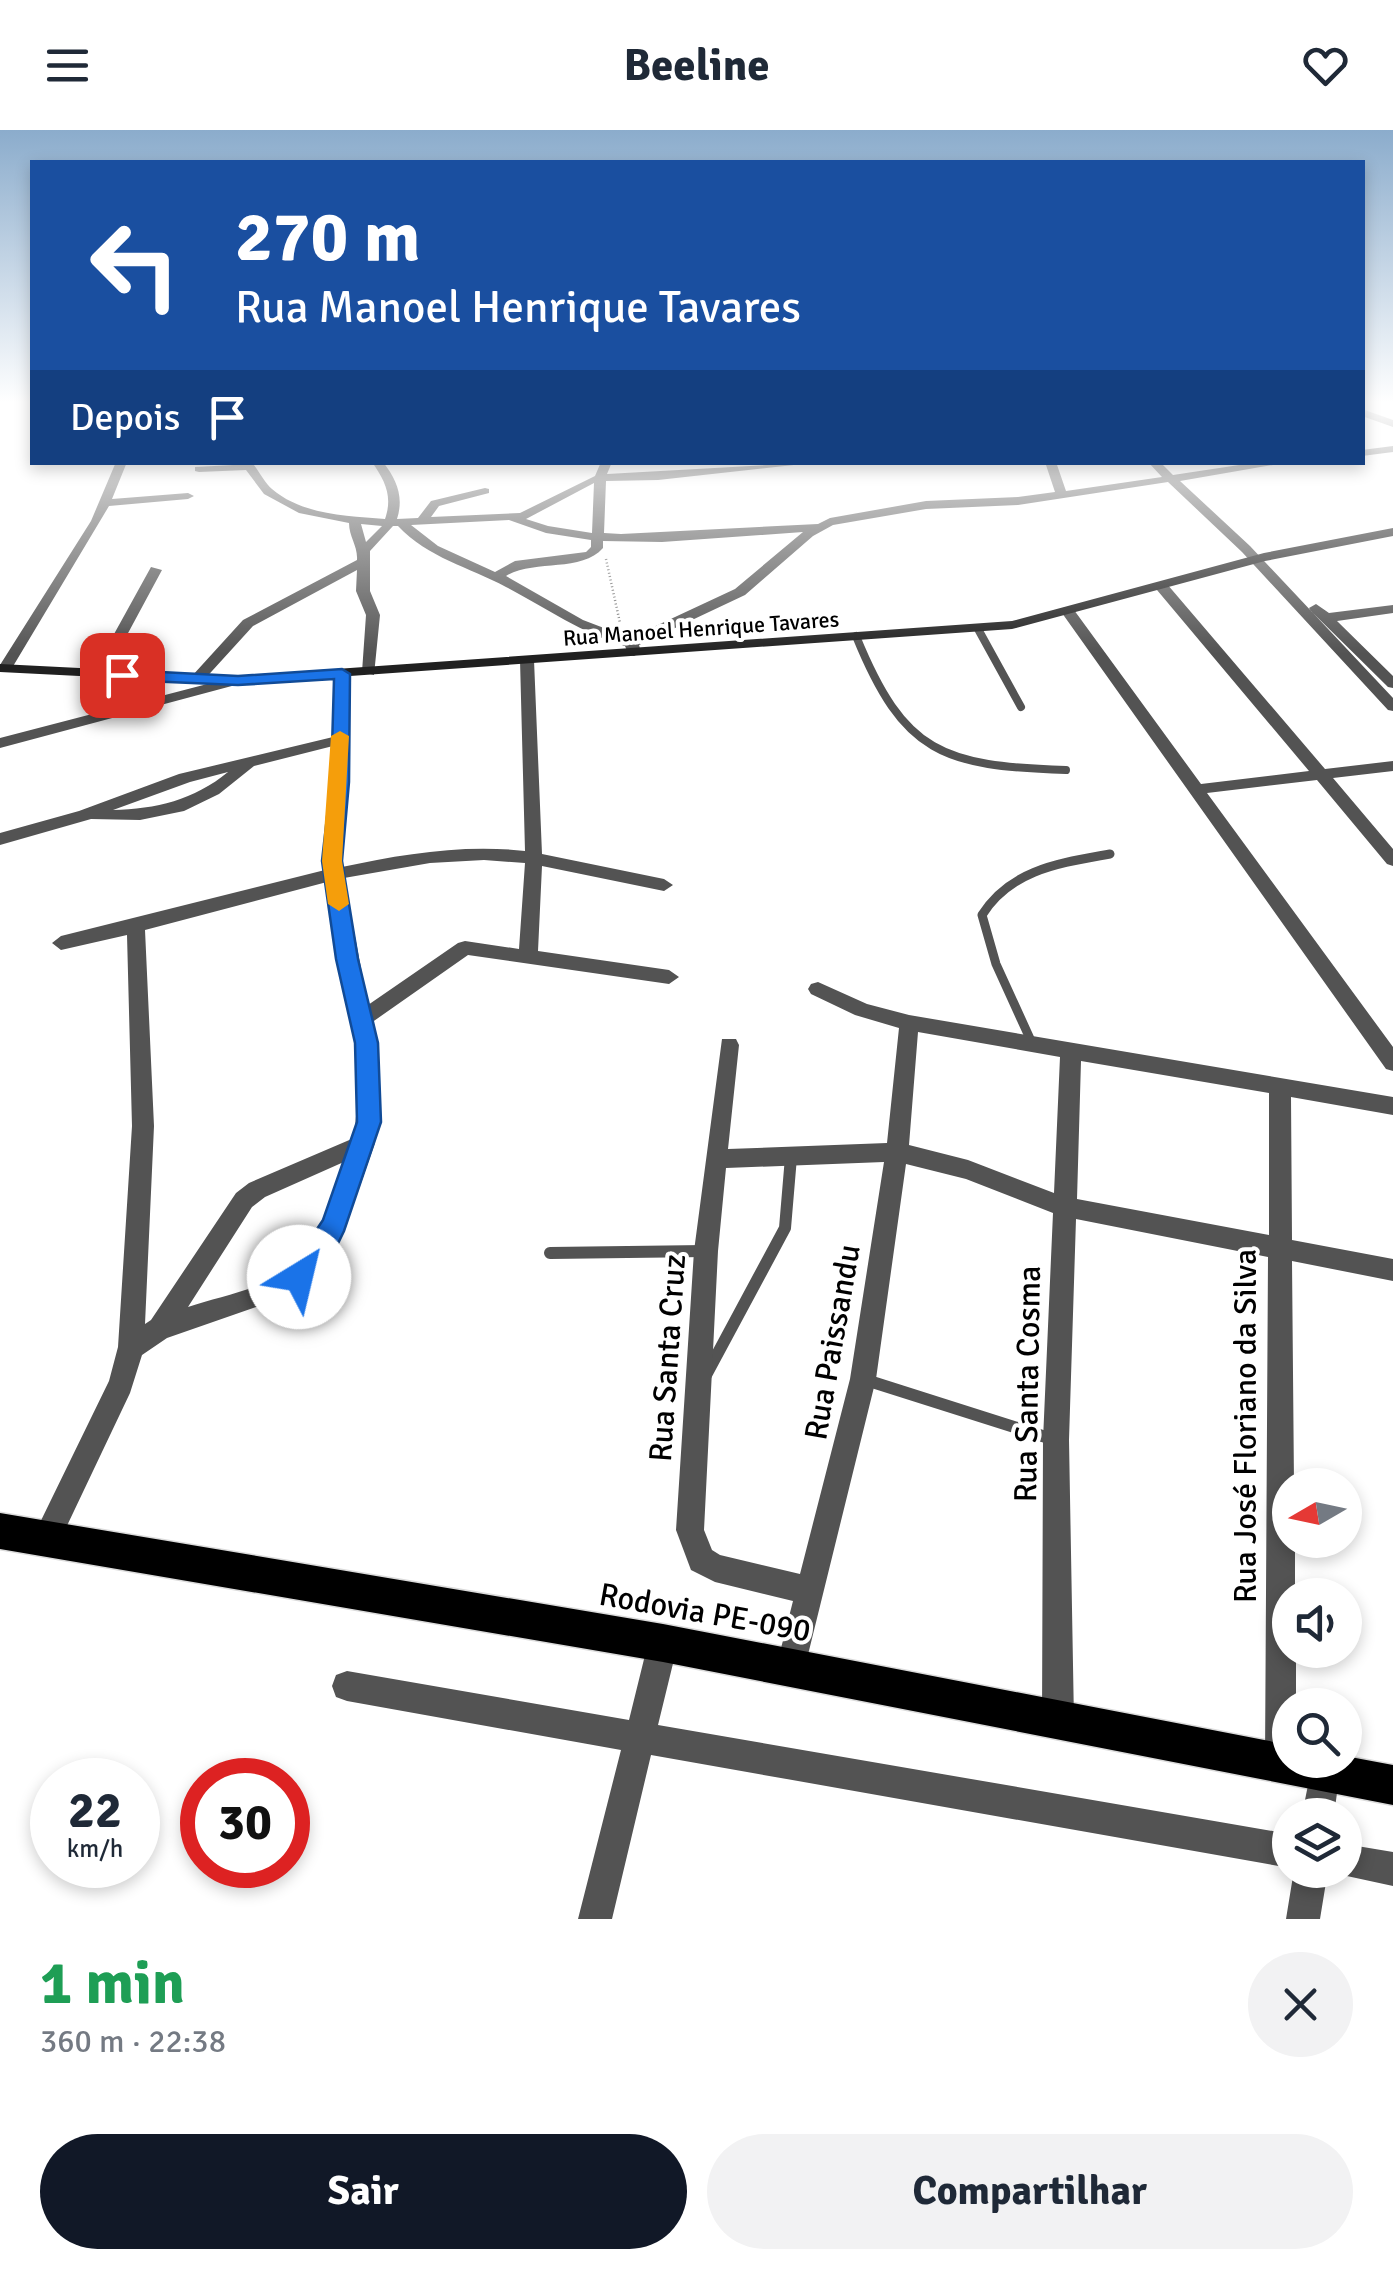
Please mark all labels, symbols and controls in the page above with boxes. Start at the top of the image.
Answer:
icon: menu [40,38,95,93]
text: Beeline [623,38,770,93]
icon: heart [1298,38,1353,93]
text: 270 m [235,194,420,280]
icon: left [70,200,200,330]
text: Rua Manoel Henrique Tavares [235,280,801,335]
icon: arrive [200,390,255,445]
text: Depois [70,394,180,441]
street label: Rua Manoel Henrique Tavares [562,605,840,652]
pin [80,633,165,718]
icon: arrive [95,648,150,703]
position arrow [247,1225,351,1329]
street label: Rua Paissandu [796,1241,869,1443]
street label: Rua José Floriano da Silva [1226,1249,1265,1603]
street label: Rua Santa Cruz [641,1253,694,1463]
street label: Rua Santa Cosma [1006,1265,1049,1503]
north arrow [1272,1468,1362,1558]
map controls [1272,1468,1362,1888]
street label: Rodovia PE-090 [596,1575,814,1650]
button: sound [1272,1578,1362,1668]
button: search [1272,1688,1362,1778]
speed limit sign: 30 [180,1758,310,1888]
text: 22 [68,1780,122,1842]
button: layers [1272,1798,1362,1888]
text: km/h [67,1833,123,1864]
text: 1 min [40,1947,185,2021]
button: close [1248,1952,1353,2057]
text: 360 m · 22:38 [40,2022,226,2061]
button: Sair [40,2134,687,2249]
button: Compartilhar [707,2134,1353,2249]

